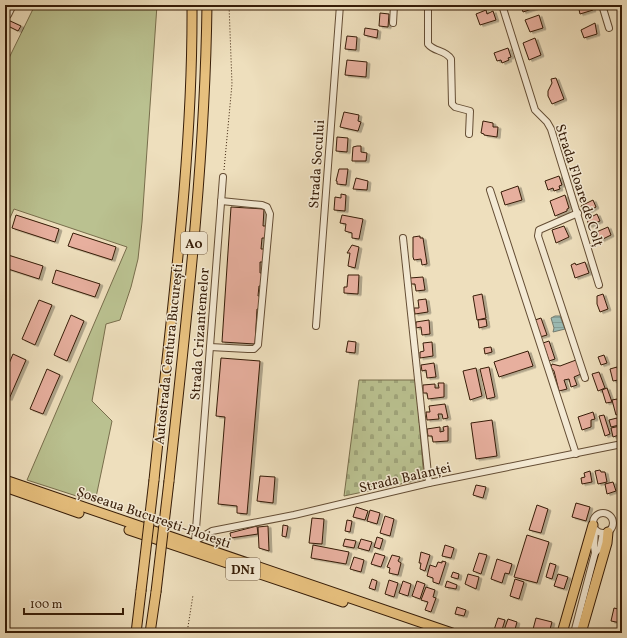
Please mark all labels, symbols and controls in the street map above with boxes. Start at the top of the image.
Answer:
street label: Strada Socului [305,119,330,209]
street label: Strada Floare de Colț [550,122,607,249]
road number: A0 [181,232,207,254]
street label: Autostrada Centura București [151,263,188,446]
street label: Strada Crizantemelor [186,267,215,401]
street label: Strada Balanței [357,459,453,498]
street label: Șoseaua București-Ploiești [74,483,233,554]
road number: DN1 [226,558,260,580]
scale bar [24,590,123,616]
text: 100 m [30,597,63,613]

